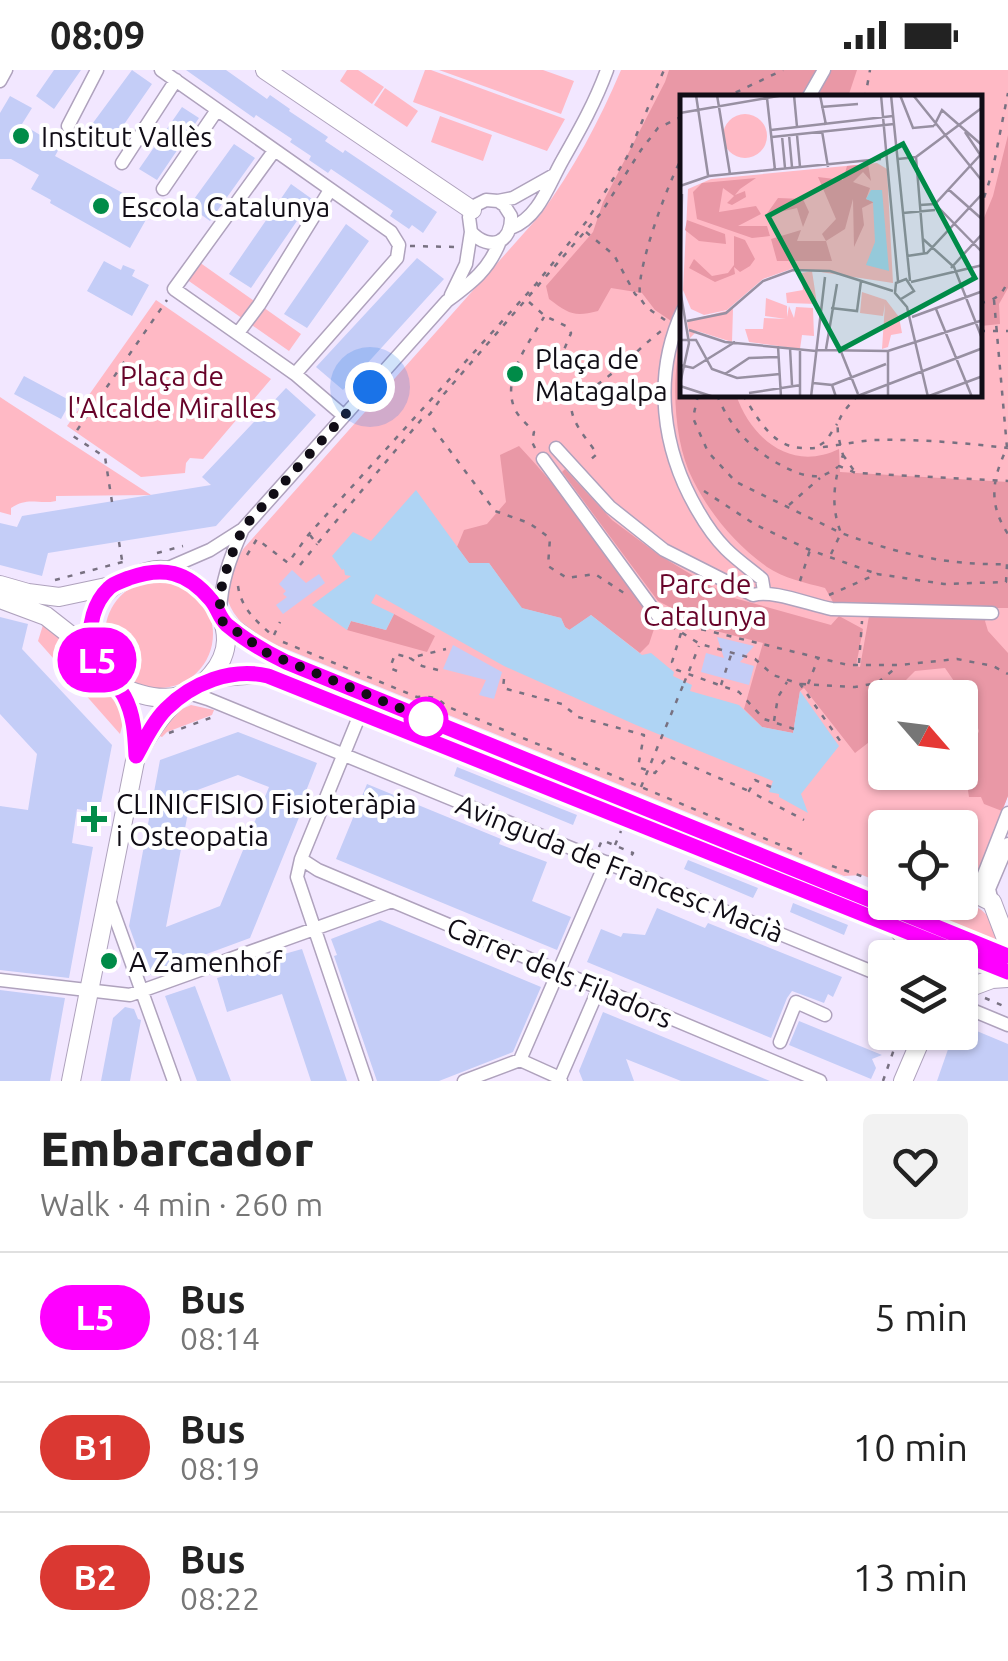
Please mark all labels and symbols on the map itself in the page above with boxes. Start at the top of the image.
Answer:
inset map [680,95,983,398]
place label: Institut Vallès [41,121,213,152]
marker: Institut Vallès [10,125,32,147]
place label: Escola Catalunya [121,191,330,222]
marker: Escola Catalunya [90,195,112,217]
place label: Plaça de Matagalpa [535,343,668,406]
park label: Plaça de l'Alcalde Miralles [67,360,277,423]
your location [345,362,395,412]
marker: Plaça de Matagalpa [504,363,526,385]
park label: Parc de Catalunya [643,568,767,631]
line badge: L5 [52,628,142,692]
north arrow [868,680,978,790]
unlabelled marker [405,698,447,740]
place label: CLINICFISIO Fisioteràpia i Osteopatia [116,788,417,851]
street label: Avinguda de Francesc Macià [452,788,788,948]
marker: CLINICFISIO Fisioteràpia i Osteopatia [81,806,107,832]
street label: Carrer dels Filadors [443,910,677,1034]
place label: A Zamenhof [129,946,283,977]
marker: A Zamenhof [98,950,120,972]

